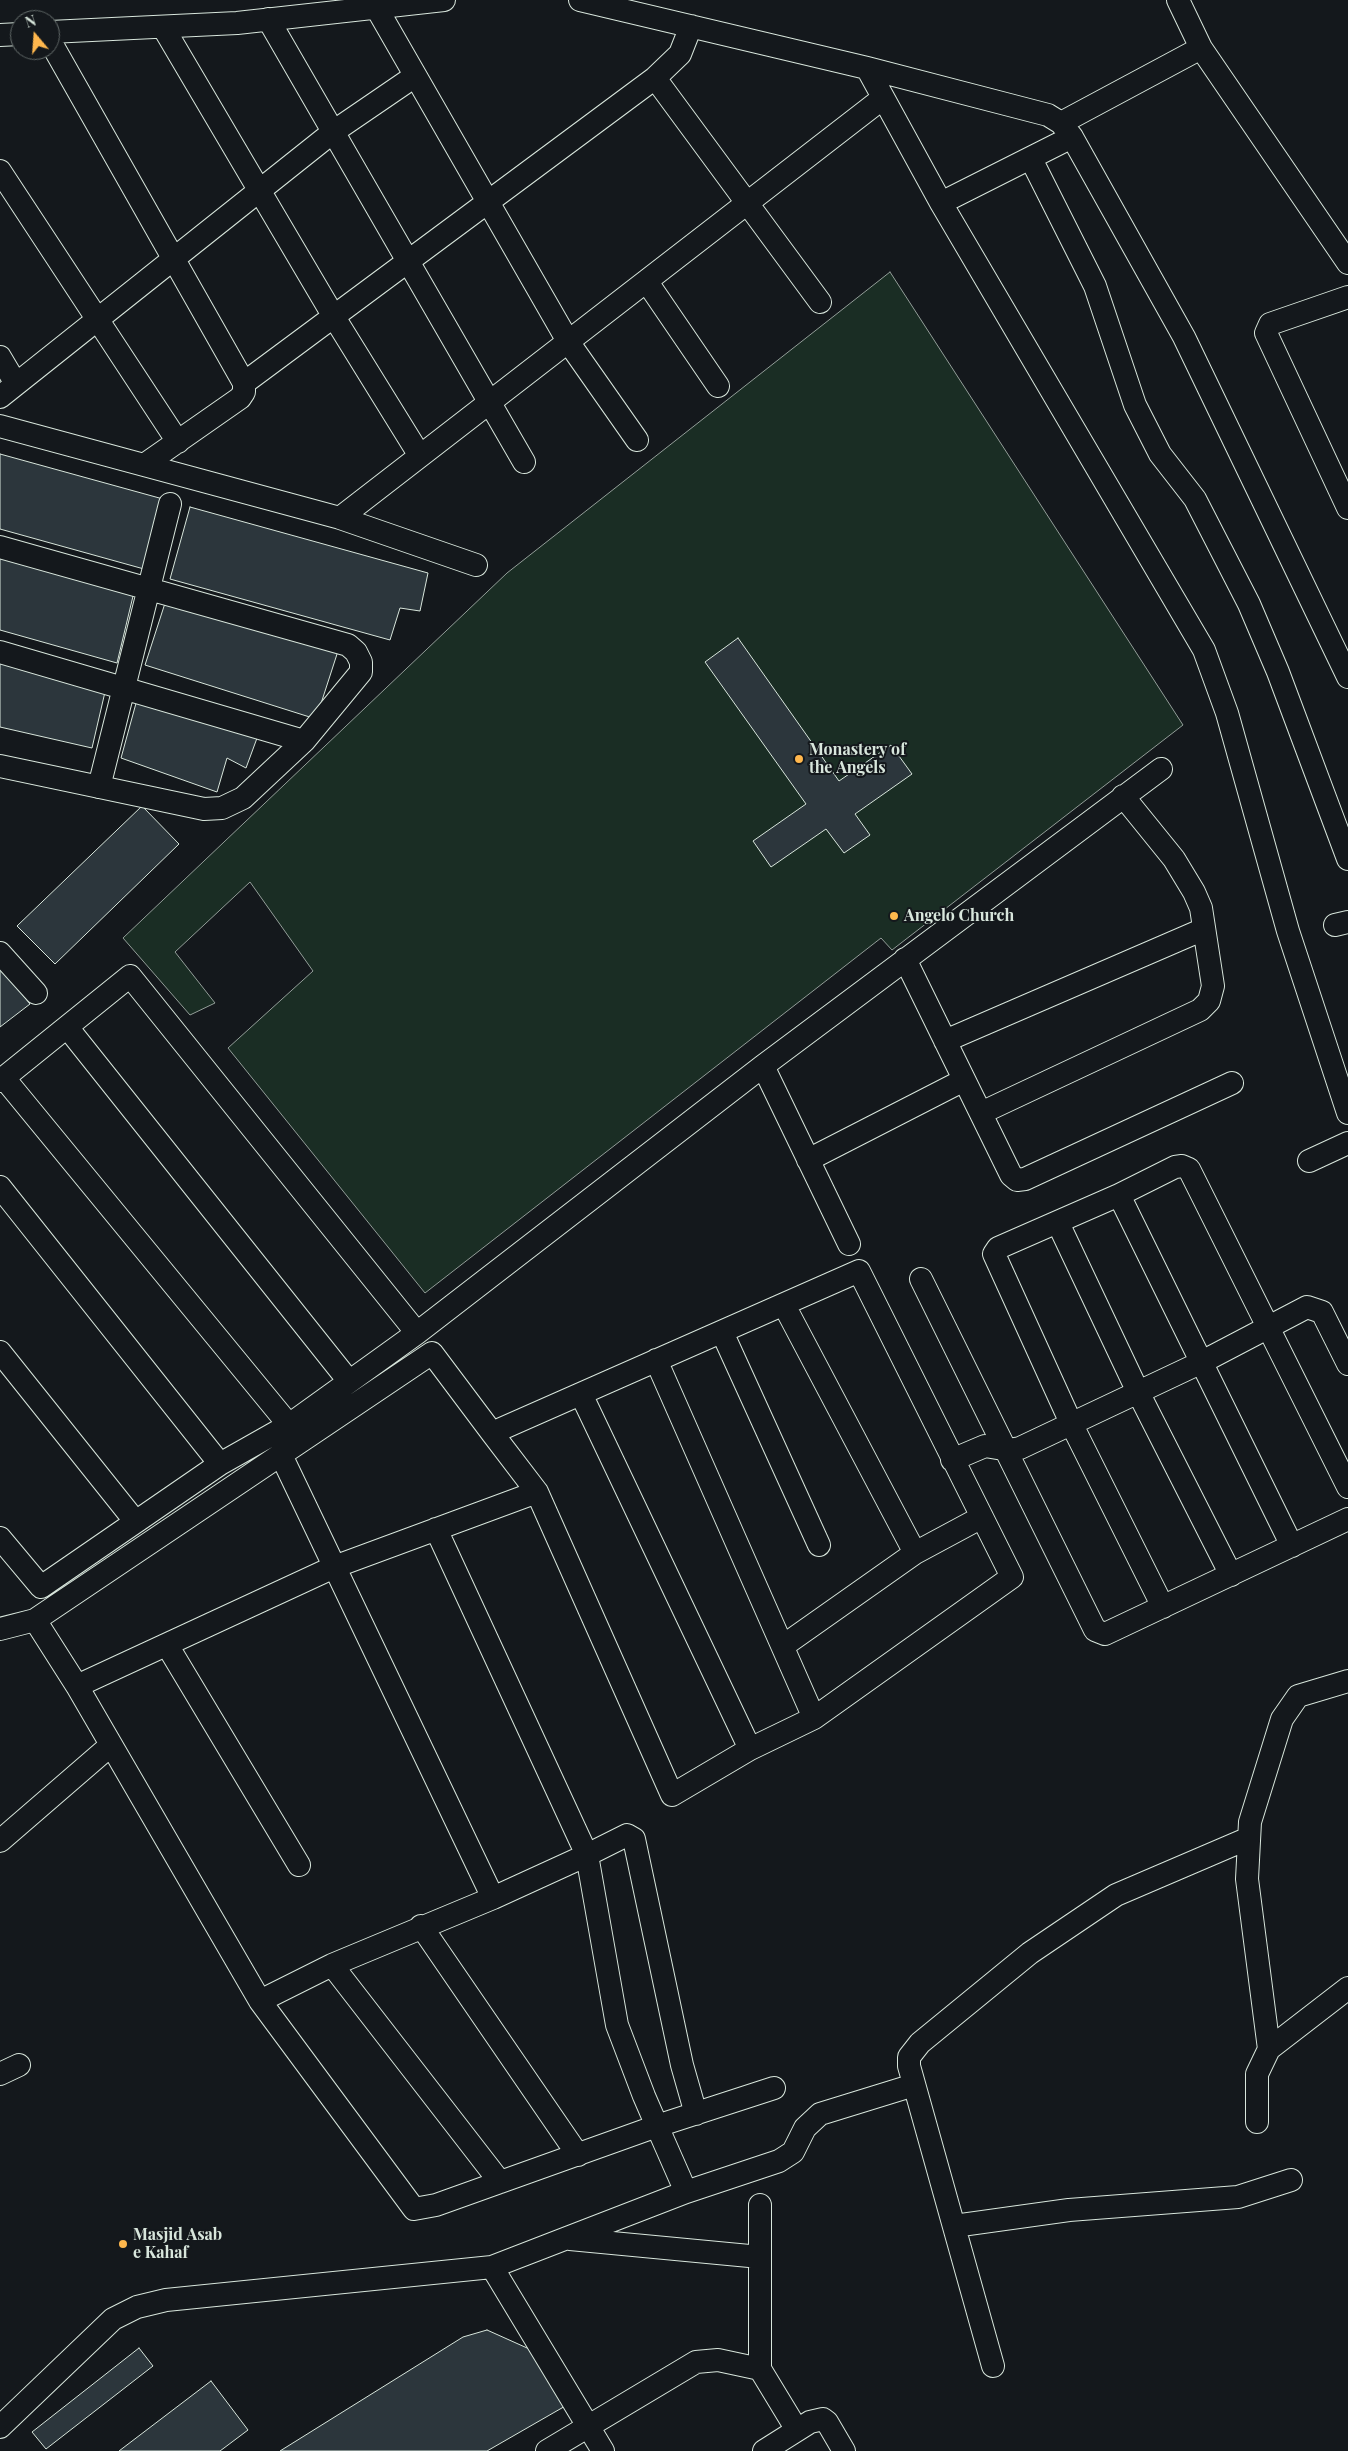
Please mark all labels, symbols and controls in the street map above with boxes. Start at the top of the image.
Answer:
north arrow [10,10,60,60]
text: N [23,11,38,32]
place label: Monastery of the Angels [809,740,906,778]
marker: Monastery of the Angels [793,753,805,765]
place label: Angelo Church [904,906,1014,926]
marker: Angelo Church [888,910,900,922]
place label: Masjid Asab e Kahaf [133,2225,222,2263]
marker: Masjid Asab e Kahaf [117,2238,129,2250]

